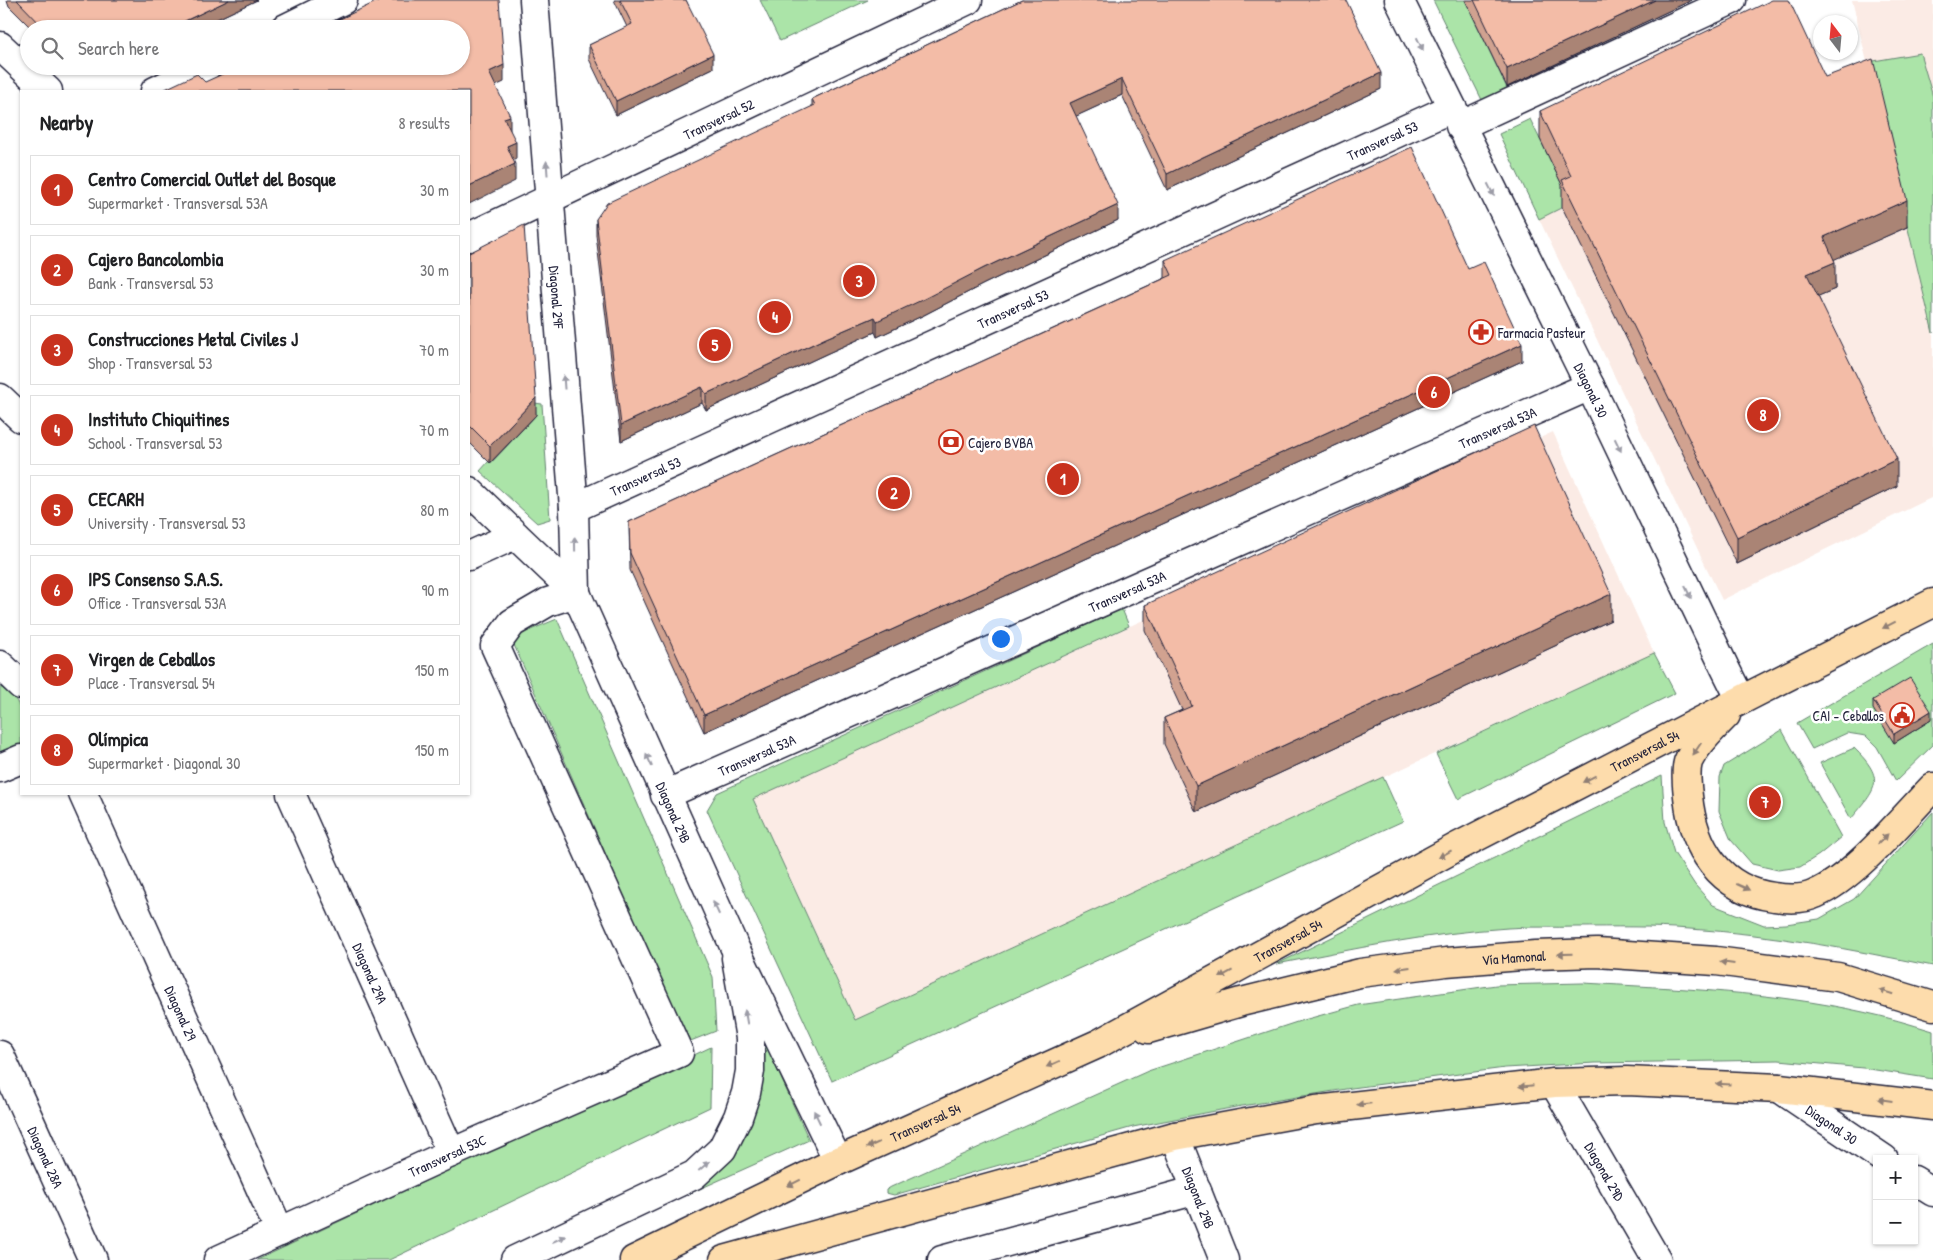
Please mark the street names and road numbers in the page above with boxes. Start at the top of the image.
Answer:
street label: Transversal 52 [680,93,757,143]
street label: Transversal 53 [1344,115,1421,164]
street label: Diagonal 29F [545,265,569,330]
street label: Transversal 53 [974,284,1051,333]
street label: Diagonal 30 [1570,359,1613,420]
street label: Transversal 53A [1456,402,1539,452]
street label: Transversal 53 [607,451,683,500]
street label: Transversal 53A [1085,565,1169,616]
street label: Transversal 54 [1607,725,1682,776]
street label: Transversal 53A [715,729,798,780]
street label: Diagonal 29B [652,779,696,846]
street label: Transversal 54 [1250,914,1325,966]
street label: Diagonal 29A [349,940,393,1007]
street label: Vía Mamonal [1481,945,1546,969]
street label: Diagonal 29 [161,983,202,1043]
street label: Transversal 54 [887,1098,963,1146]
street label: Diagonal 30 [1802,1100,1862,1148]
street label: Diagonal 28A [24,1123,69,1191]
street label: Transversal 53C [405,1129,489,1181]
street label: Diagonal 29D [1581,1139,1630,1204]
street label: Diagonal 29B [1179,1164,1220,1231]

